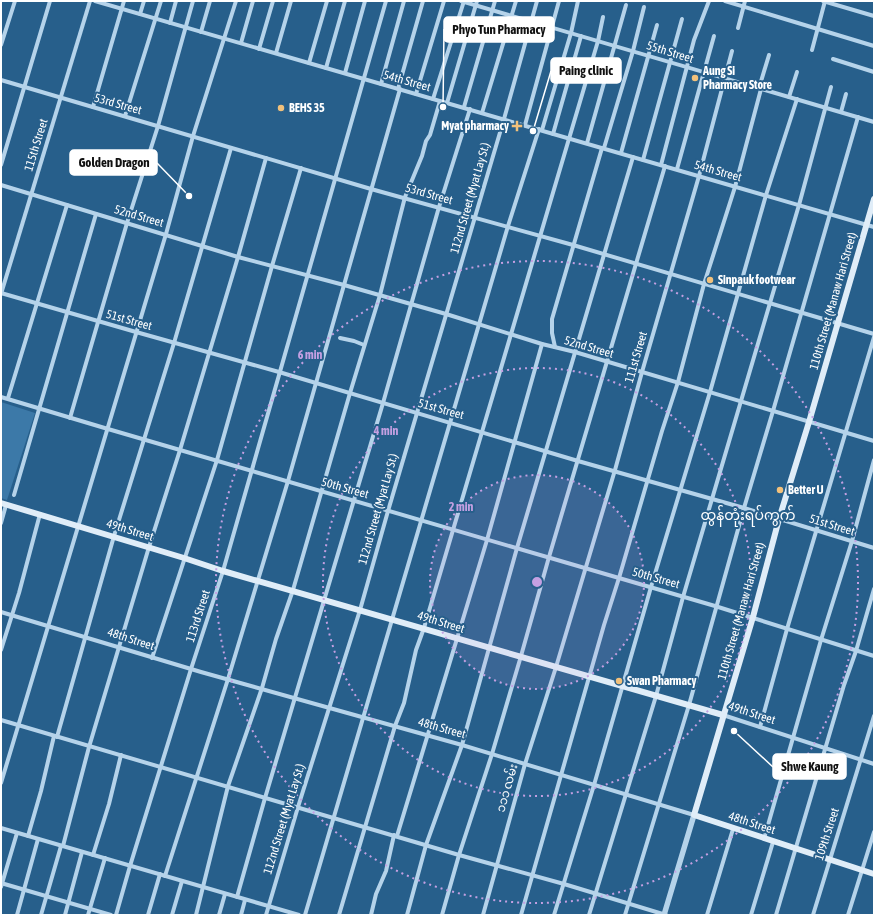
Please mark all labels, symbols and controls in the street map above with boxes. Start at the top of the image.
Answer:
callout: Phyo Tun Pharmacy [444,17,554,42]
text: Phyo Tun Pharmacy [452,22,546,37]
street label: 55th Street [645,38,696,66]
callout: Paing clinic [551,58,621,83]
text: Paing clinic [559,63,613,78]
place label: Aung Si Pharmacy Store [702,64,773,92]
street label: 54th Street [382,68,433,95]
marker: Aung Si Pharmacy Store [690,73,700,83]
street label: 53rd Street [93,91,144,118]
place label: BEHS 35 [289,101,325,115]
marker: BEHS 35 [276,103,286,113]
street label: 115th Street [21,117,51,173]
place label: Myat pharmacy [441,119,509,133]
marker: Myat pharmacy [512,121,522,131]
street label: 112nd Street (Myat Lay St.) [447,141,493,255]
callout: Golden Dragon [70,150,157,175]
text: Golden Dragon [78,155,150,170]
street label: 54th Street [693,158,744,185]
street label: 53rd Street [404,181,455,208]
street label: 52nd Street [113,202,166,230]
street label: 110th Street (Manaw Hari Street) [807,231,859,371]
place label: Sinpauk footwear [718,273,796,287]
marker: Sinpauk footwear [705,275,715,285]
street label: 51st Street [105,307,154,333]
street label: 111st Street [622,329,650,384]
street label: 52nd Street [563,333,616,361]
text: 6 min [298,348,322,362]
street label: 51st Street [417,396,466,422]
text: 4 min [373,424,398,438]
street label: 112nd Street (Myat Lay St.) [355,452,401,566]
street label: 50th Street [320,475,371,502]
place label: Better U [788,483,824,497]
marker: Better U [775,485,785,495]
text: 2 min [449,500,473,514]
district label: ထွန်တုံးရပ်ကွက် [701,505,795,527]
street label: 51st Street [808,511,857,539]
street label: 49th Street [105,516,156,544]
street label: 110th Street (Manaw Hari Street) [715,541,767,681]
street label: 50th Street [631,565,682,592]
centre of rings [530,575,544,589]
street label: 113rd Street [183,588,213,644]
street label: 49th Street [416,608,467,636]
street label: 48th Street [106,625,157,653]
place label: Swan Pharmacy [627,674,696,688]
marker: Swan Pharmacy [614,676,624,686]
street label: 49th Street [727,699,778,727]
street label: 48th Street [417,715,468,742]
callout: Shwe Kaung [773,754,846,779]
text: Shwe Kaung [781,759,839,774]
street label: 112nd Street (Myat Lay St.) [261,762,308,876]
street label: ၁၁၁ လမ်း [491,762,521,814]
street label: 109th Street [812,806,842,862]
street label: 48th Street [727,809,778,837]

